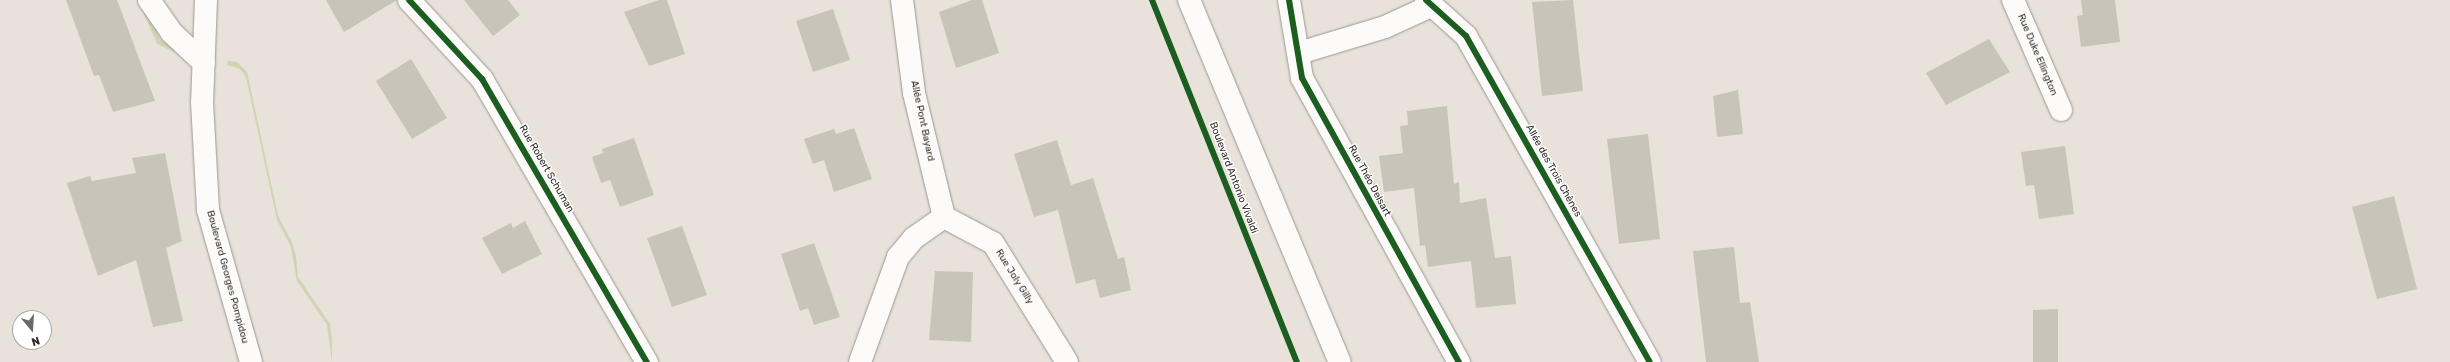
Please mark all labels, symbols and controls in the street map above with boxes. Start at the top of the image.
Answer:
street label: Rue Duke Ellington [2014,12,2060,98]
street label: Allée Pont Bayard [908,80,936,162]
street label: Boulevard Antonio Vivaldi [1206,120,1260,236]
street label: Rue Robert Schuman [516,123,576,215]
street label: Allée des Trois Chênes [1523,123,1583,219]
street label: Rue Théo Delsart [1345,143,1393,219]
street label: Boulevard Georges Pompidou [203,209,251,345]
street label: Rue Joly Gilly [992,247,1036,307]
north arrow [12,310,52,350]
text: N [30,334,41,348]

